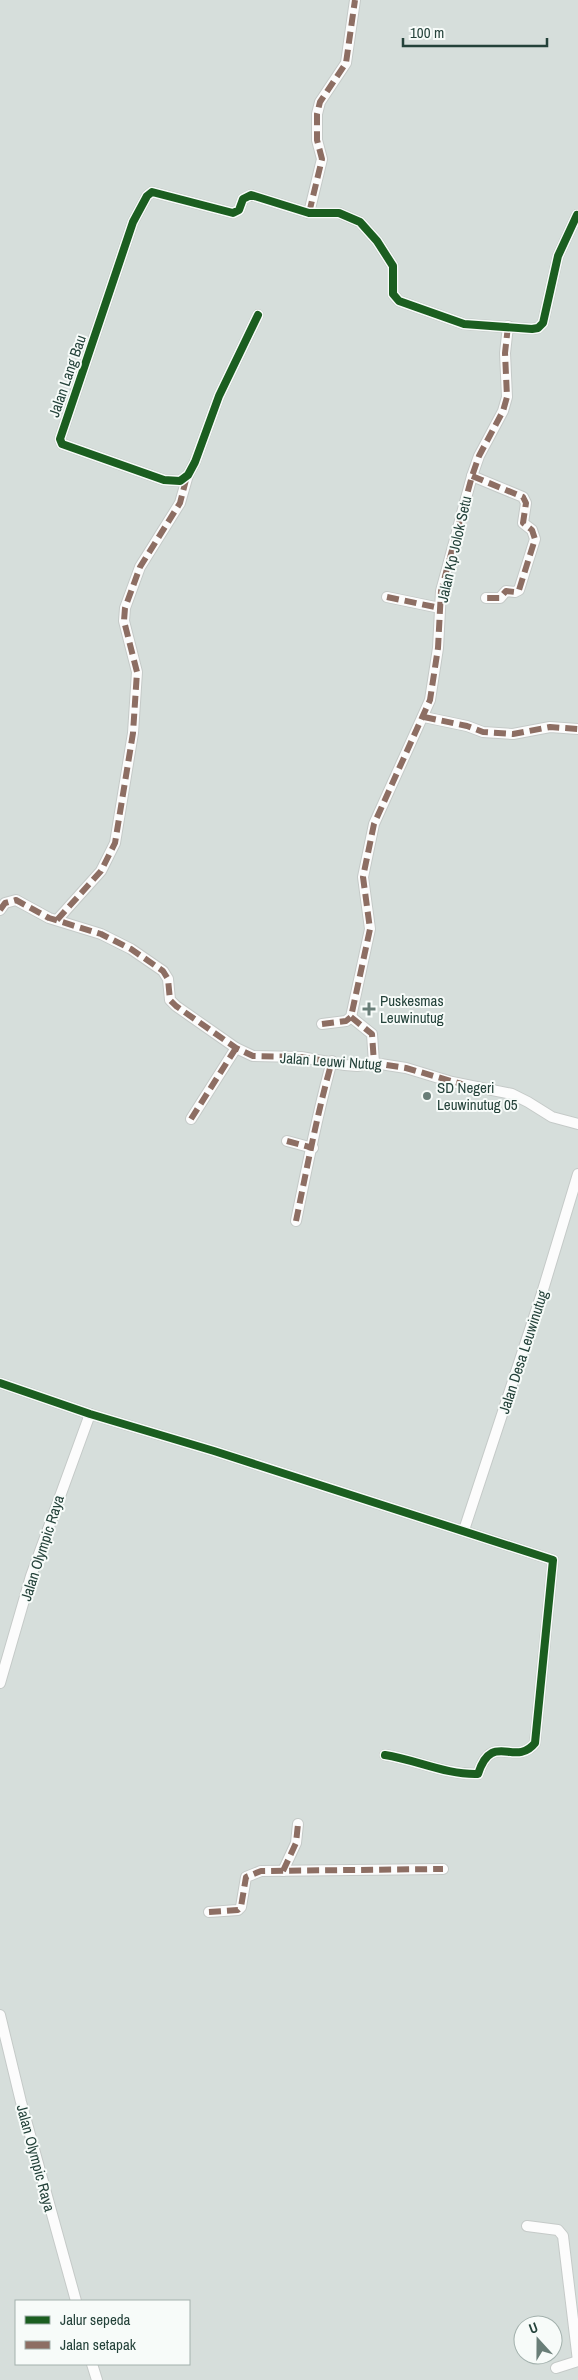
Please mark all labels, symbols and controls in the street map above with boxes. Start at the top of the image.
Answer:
scale bar [403,15,547,47]
text: 100 m [410,22,444,43]
street label: Jalan Lang Bau [43,332,91,420]
street label: Jalan Kp Jolok Setu [432,494,476,604]
place label: Puskesmas Leuwinutug [380,990,444,1028]
marker: Puskesmas Leuwinutug [362,1002,376,1016]
street label: Jalan Leuwi Nutug [279,1047,383,1075]
place label: SD Negeri Leuwinutug 05 [437,1077,518,1115]
marker: SD Negeri Leuwinutug 05 [421,1090,433,1102]
street label: Jalan Desa Leuwinutug [493,1287,553,1416]
street label: Jalan Olympic Raya [15,1492,69,1604]
street label: Jalan Olympic Raya [12,2102,60,2214]
legend [15,2300,190,2365]
text: Jalur sepeda [60,2309,131,2330]
north arrow [513,2315,563,2365]
text: U [526,2318,540,2338]
text: Jalan setapak [60,2334,137,2355]

